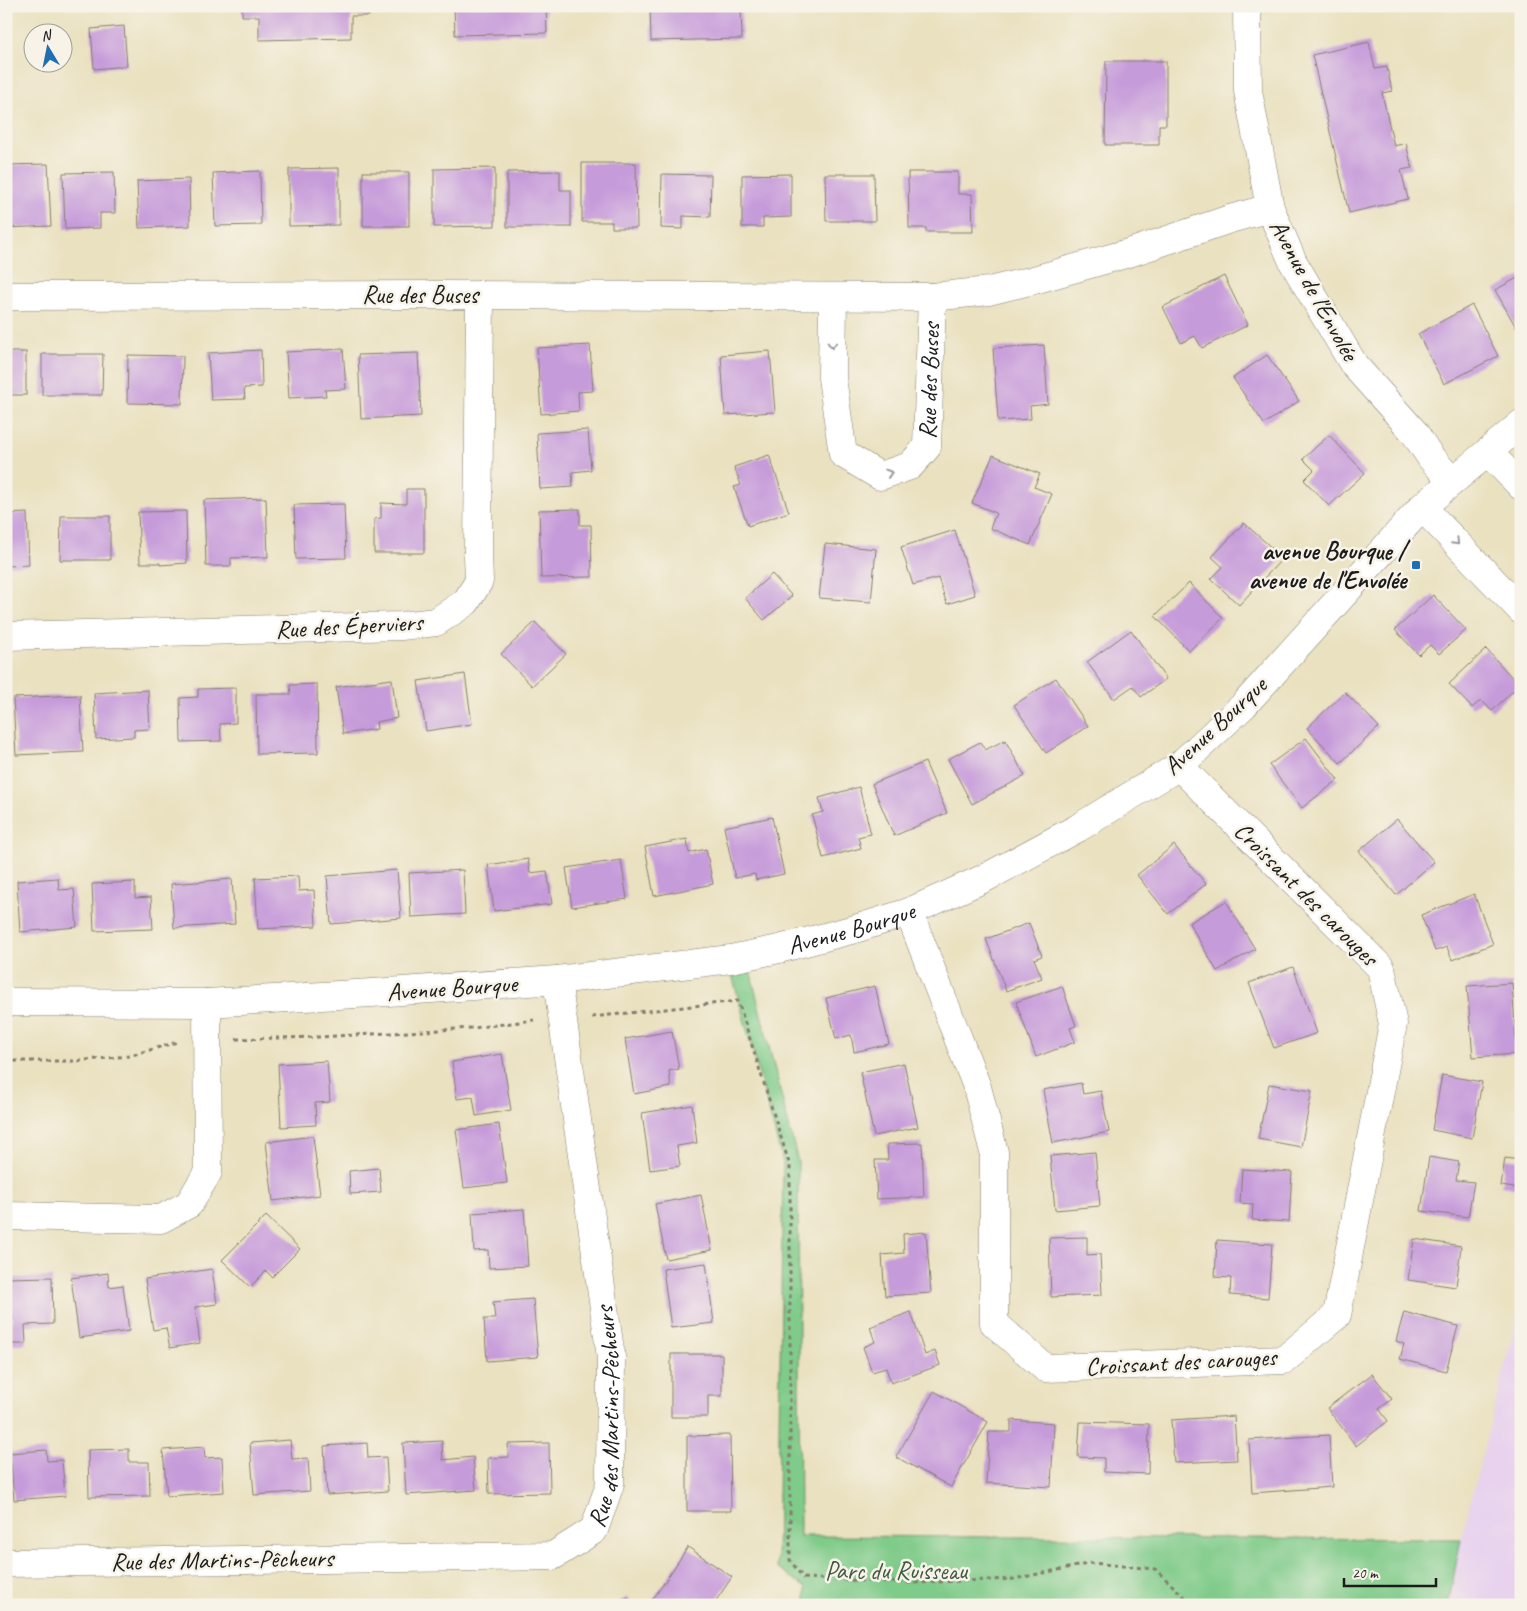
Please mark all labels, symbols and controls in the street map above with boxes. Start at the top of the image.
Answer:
north arrow [22,22,72,72]
text: N [40,26,54,45]
street label: Avenue de l'Envolée [1262,214,1367,368]
street label: Rue des Buses [362,279,480,311]
street label: Rue des Buses [911,320,947,440]
one-way arrow [827,342,838,350]
one-way arrow [885,469,893,479]
place label: avenue Bourque / avenue de l'Envolée [1249,535,1411,596]
one-way arrow [1450,537,1459,546]
marker: avenue Bourque / avenue de l'Envolée [1410,559,1422,571]
street label: Rue des Éperviers [275,606,426,646]
street label: Avenue Bourque [1156,669,1275,782]
street label: Croissant des carouges [1227,815,1387,975]
street label: Avenue Bourque [784,895,922,962]
street label: Avenue Bourque [386,967,520,1009]
street label: Rue des Martins-Pêcheurs [580,1302,627,1531]
street label: Croissant des carouges [1085,1341,1280,1383]
street label: Rue des Martins-Pêcheurs [111,1542,336,1578]
park label: Parc du Ruisseau [825,1555,969,1587]
scale bar [1344,1556,1437,1588]
text: 20 m [1352,1564,1379,1583]

